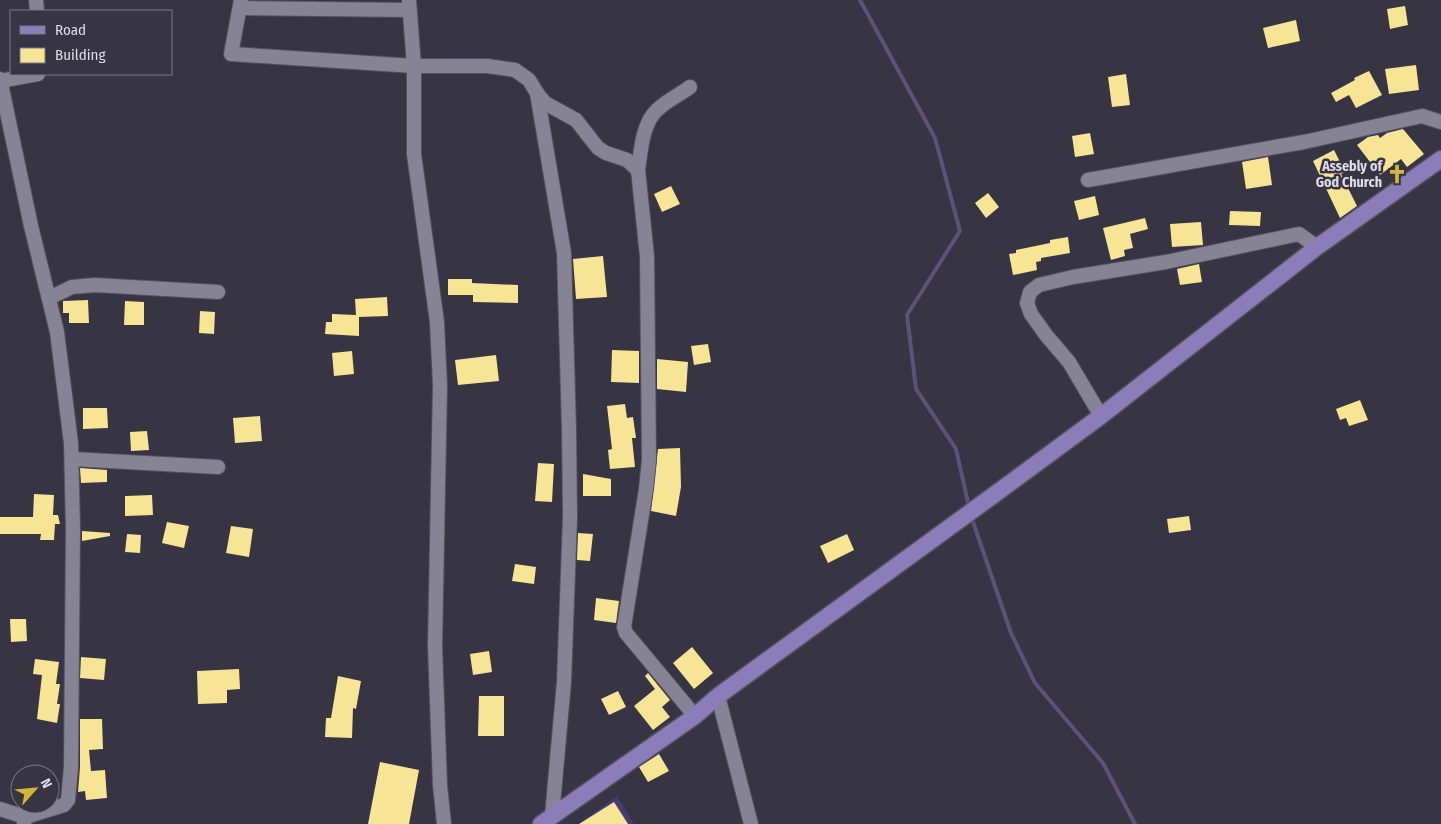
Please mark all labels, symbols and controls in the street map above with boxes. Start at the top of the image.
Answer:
legend [10,10,172,75]
text: Road [55,21,86,39]
text: Building [55,46,106,64]
place label: Assebly of God Church [1316,158,1383,191]
church icon: Assebly of God Church [1386,163,1408,185]
north arrow [10,764,60,814]
text: N [37,776,56,791]

